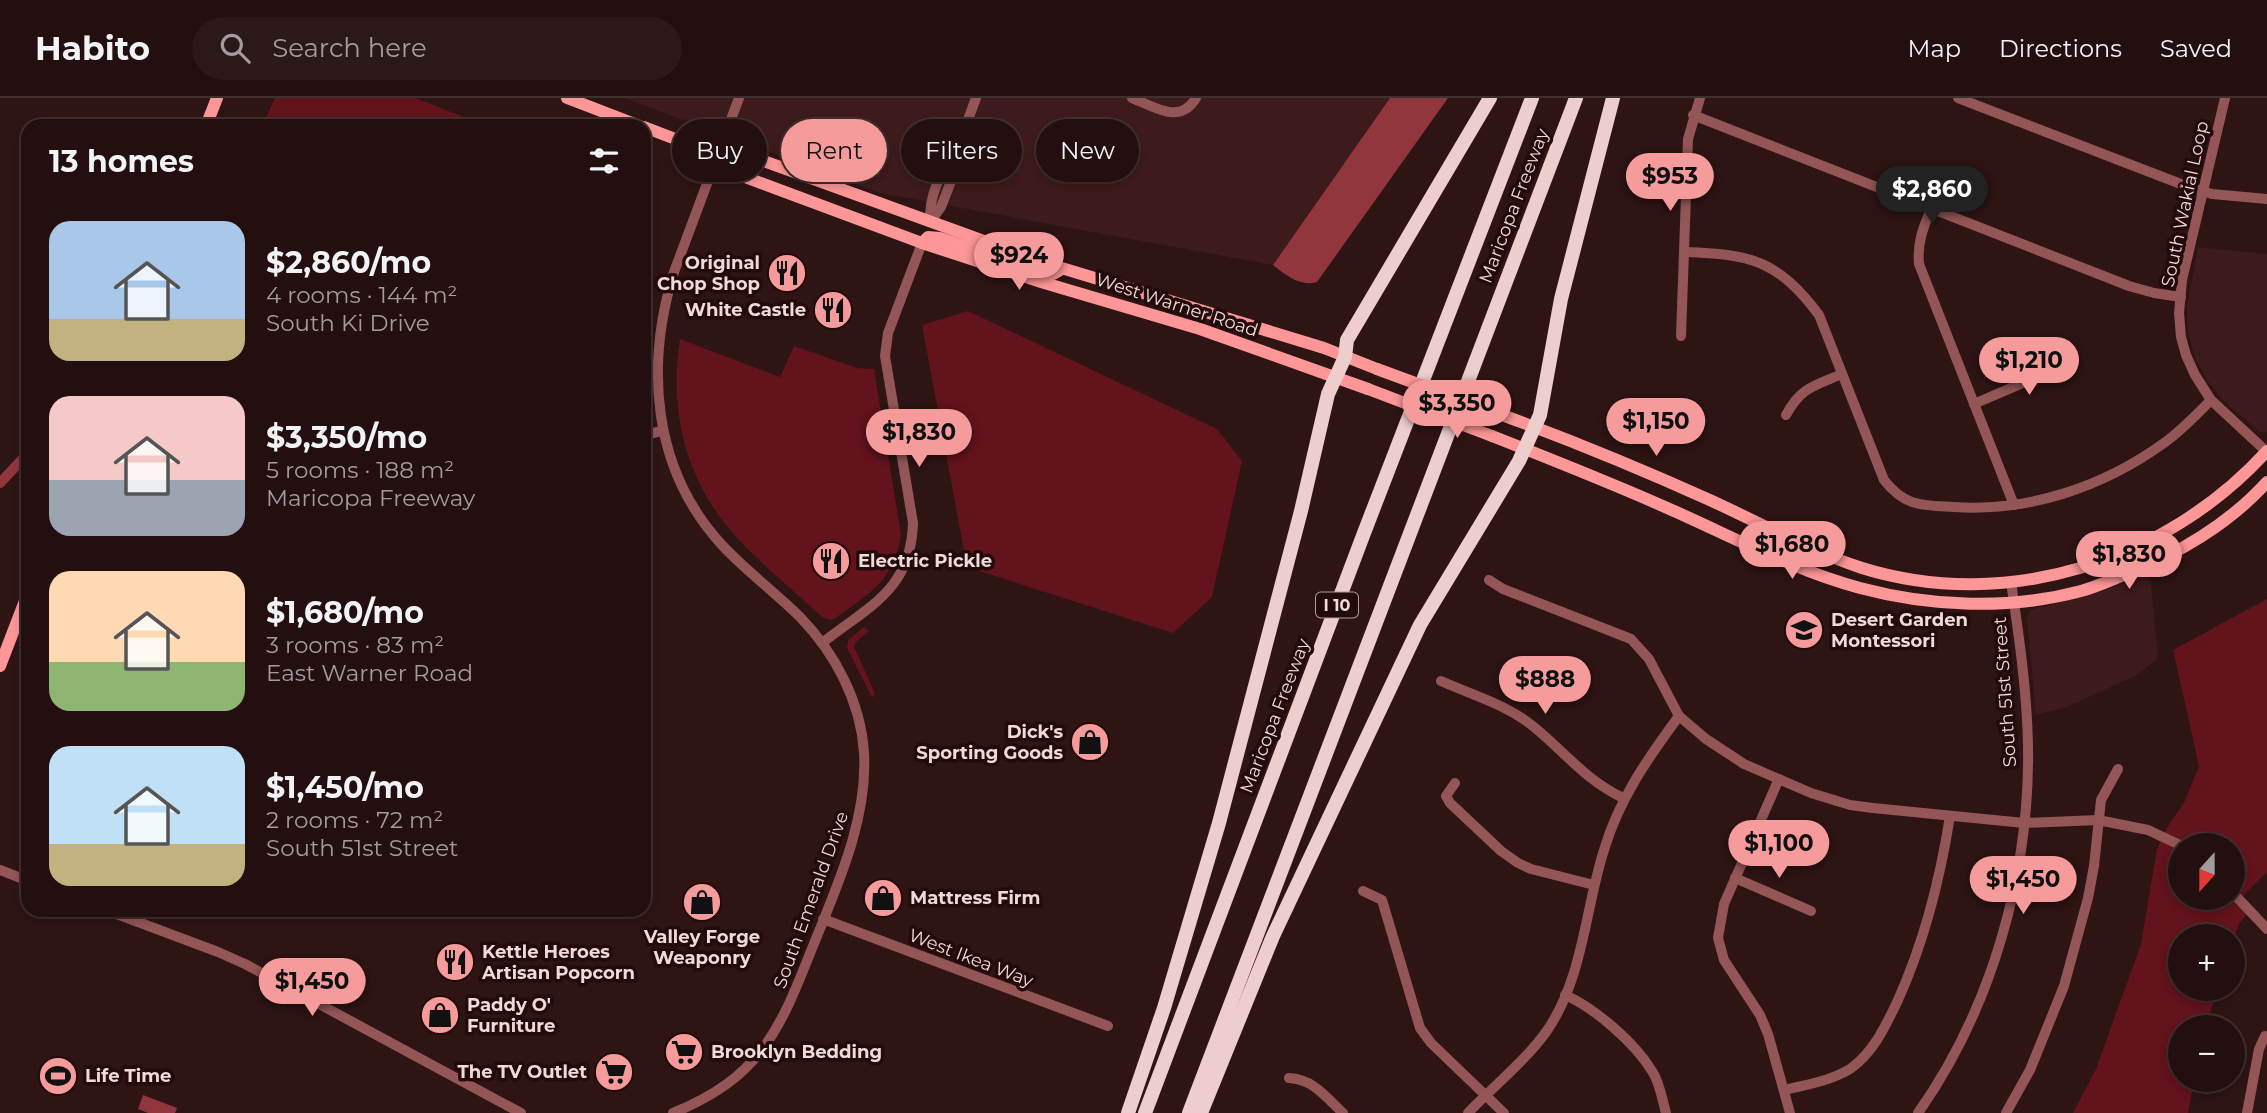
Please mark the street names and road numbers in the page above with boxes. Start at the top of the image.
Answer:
street label: South Wakial Loop [2157,119,2213,289]
street label: Maricopa Freeway [1474,125,1554,286]
street label: West Warner Road [1093,268,1261,342]
road number: I 10 [1316,592,1358,618]
street label: South 51st Street [1989,616,2021,768]
street label: Maricopa Freeway [1235,635,1315,796]
street label: South Emerald Drive [769,808,853,991]
street label: West Ikea Way [906,924,1037,992]

